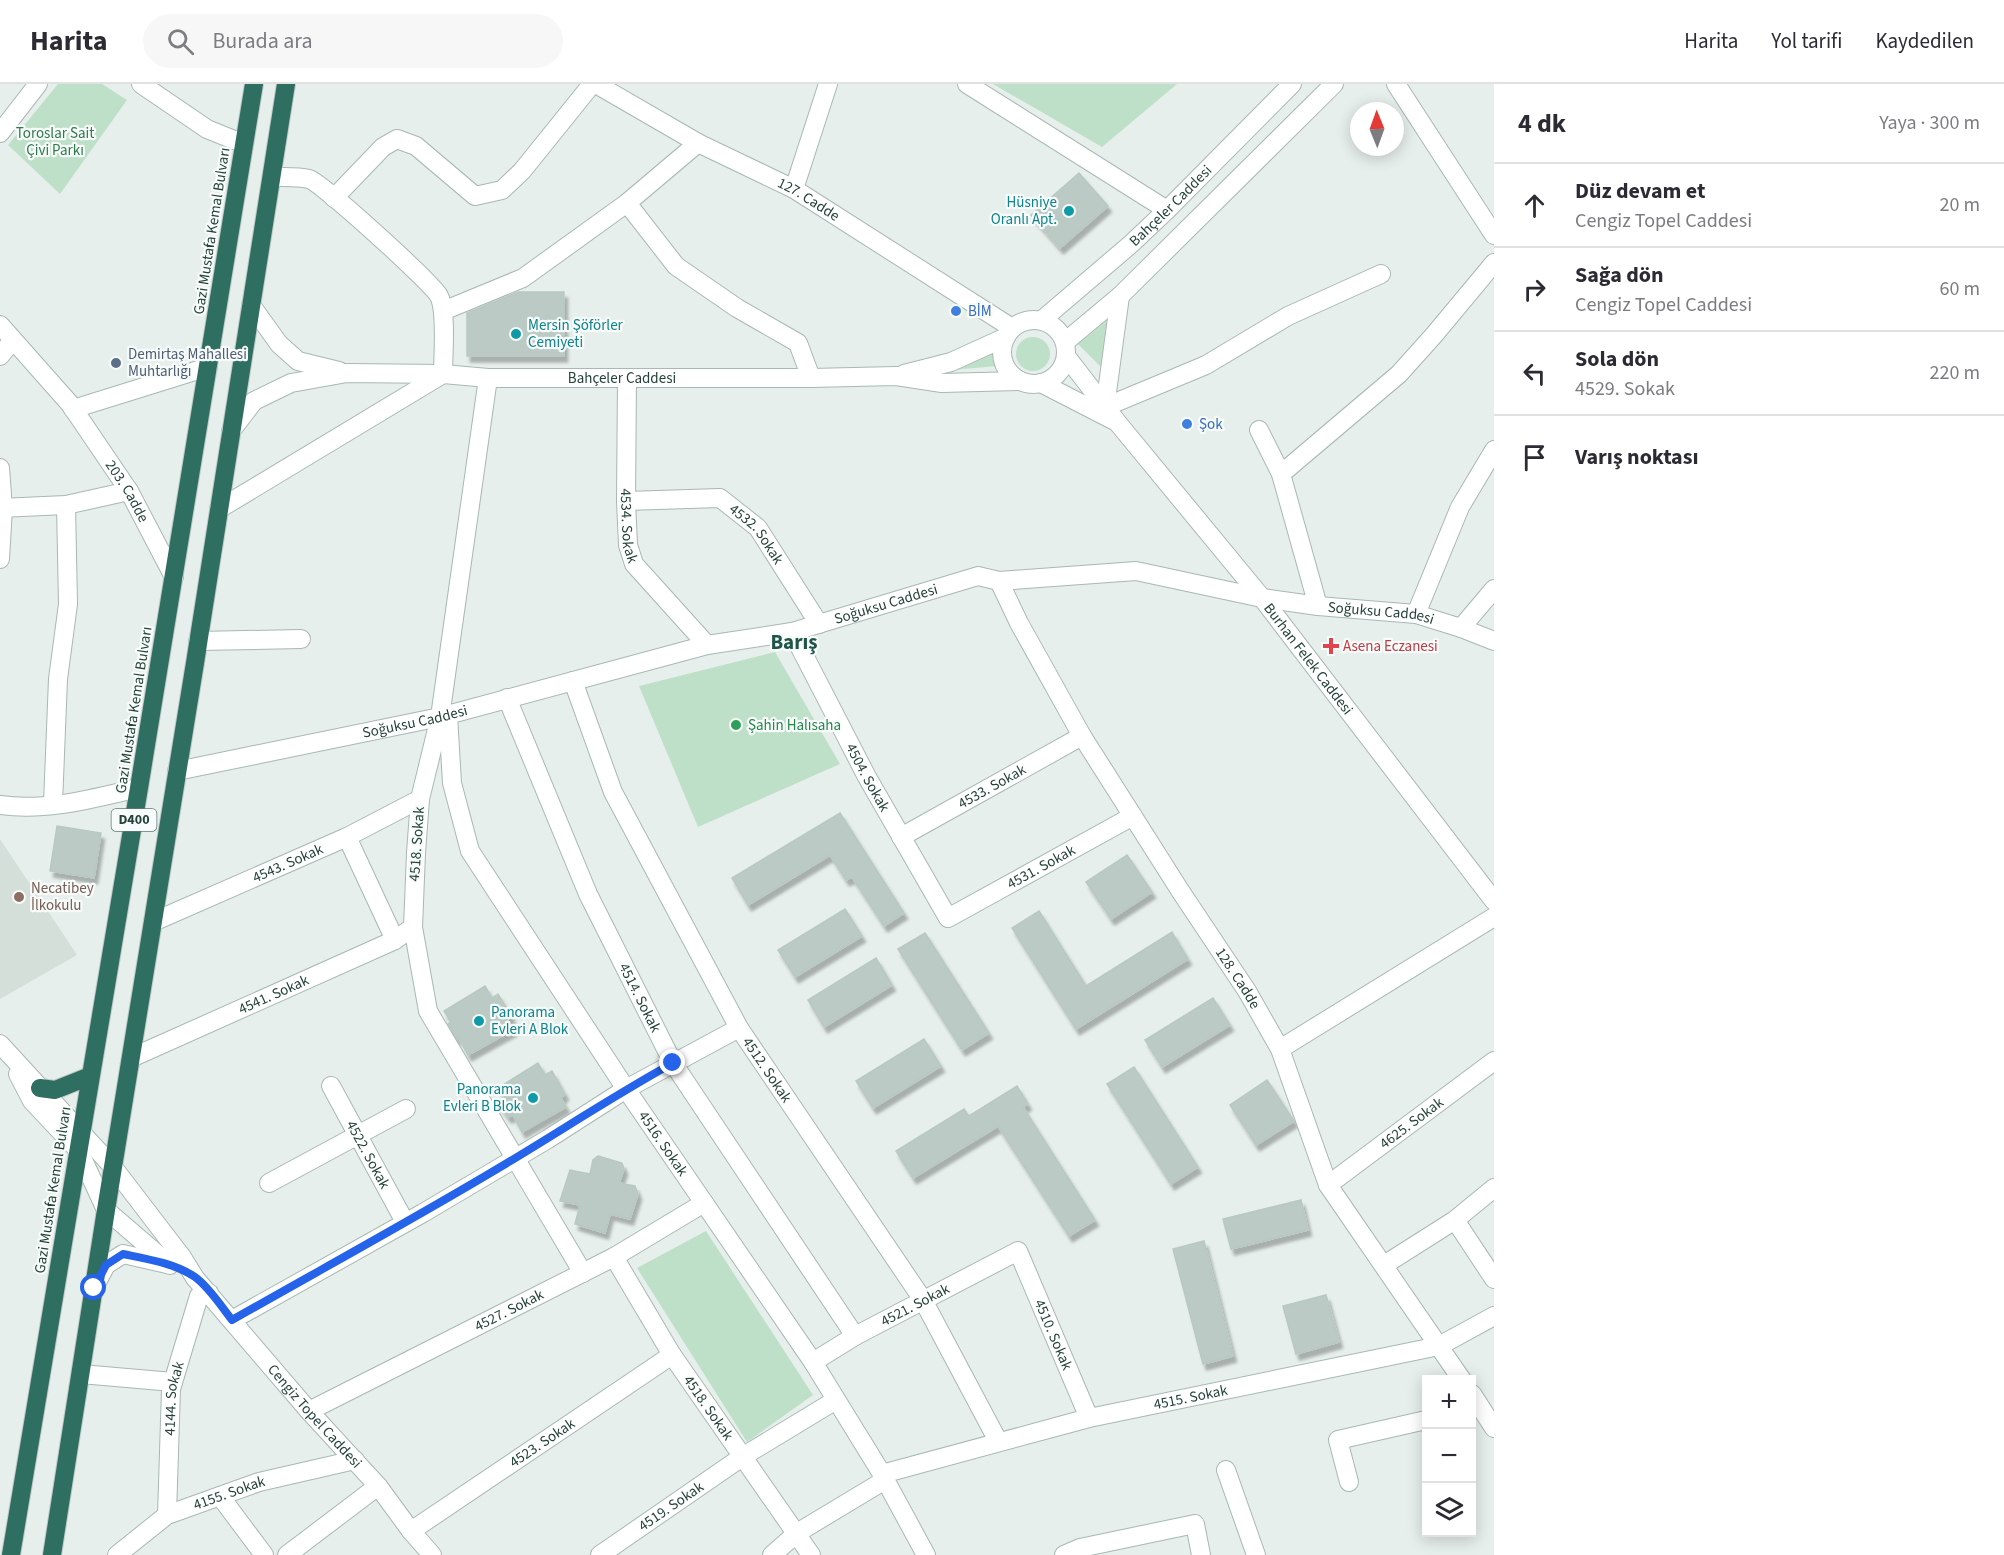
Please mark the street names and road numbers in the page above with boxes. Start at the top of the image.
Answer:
street label: Gazi Mustafa Kemal Bulvarı [188,146,236,316]
street label: Bahçeler Caddesi [1124,160,1216,251]
street label: 127. Cadde [774,172,844,226]
street label: Bahçeler Caddesi [568,368,676,389]
street label: 203. Cadde [100,456,154,526]
street label: 4534. Sokak [615,488,644,566]
street label: 4532. Sokak [725,499,789,569]
street label: Soğuksu Caddesi [832,578,940,629]
street label: Soğuksu Caddesi [1327,596,1437,630]
street label: Burhan Felek Caddesi [1259,598,1358,719]
street label: Gazi Mustafa Kemal Bulvarı [110,625,158,795]
street label: Soğuksu Caddesi [360,700,470,743]
street label: 4504. Sokak [841,740,895,816]
street label: 4533. Sokak [954,759,1030,814]
street label: 4518. Sokak [404,805,430,882]
road number: D400 [112,809,156,831]
street label: 4543. Sokak [249,838,327,888]
street label: 4531. Sokak [1003,839,1079,894]
street label: 128. Cadde [1210,943,1266,1013]
street label: 4514. Sokak [614,959,667,1036]
street label: 4541. Sokak [235,969,312,1019]
street label: 4512. Sokak [738,1033,797,1107]
street label: 4625. Sokak [1375,1092,1448,1154]
street label: Gazi Mustafa Kemal Bulvarı [29,1105,77,1275]
street label: 4516. Sokak [633,1107,693,1181]
street label: 4522. Sokak [341,1117,396,1193]
street label: 4521. Sokak [877,1278,954,1331]
street label: 4527. Sokak [471,1283,548,1336]
street label: 4510. Sokak [1029,1296,1078,1374]
street label: 4144. Sokak [159,1358,189,1436]
street label: Cengiz Topel Caddesi [263,1360,367,1473]
street label: 4518. Sokak [679,1371,739,1445]
street label: 4515. Sokak [1152,1379,1230,1415]
street label: 4523. Sokak [505,1413,579,1472]
street label: 4155. Sokak [190,1470,268,1515]
street label: 4519. Sokak [634,1476,708,1536]

